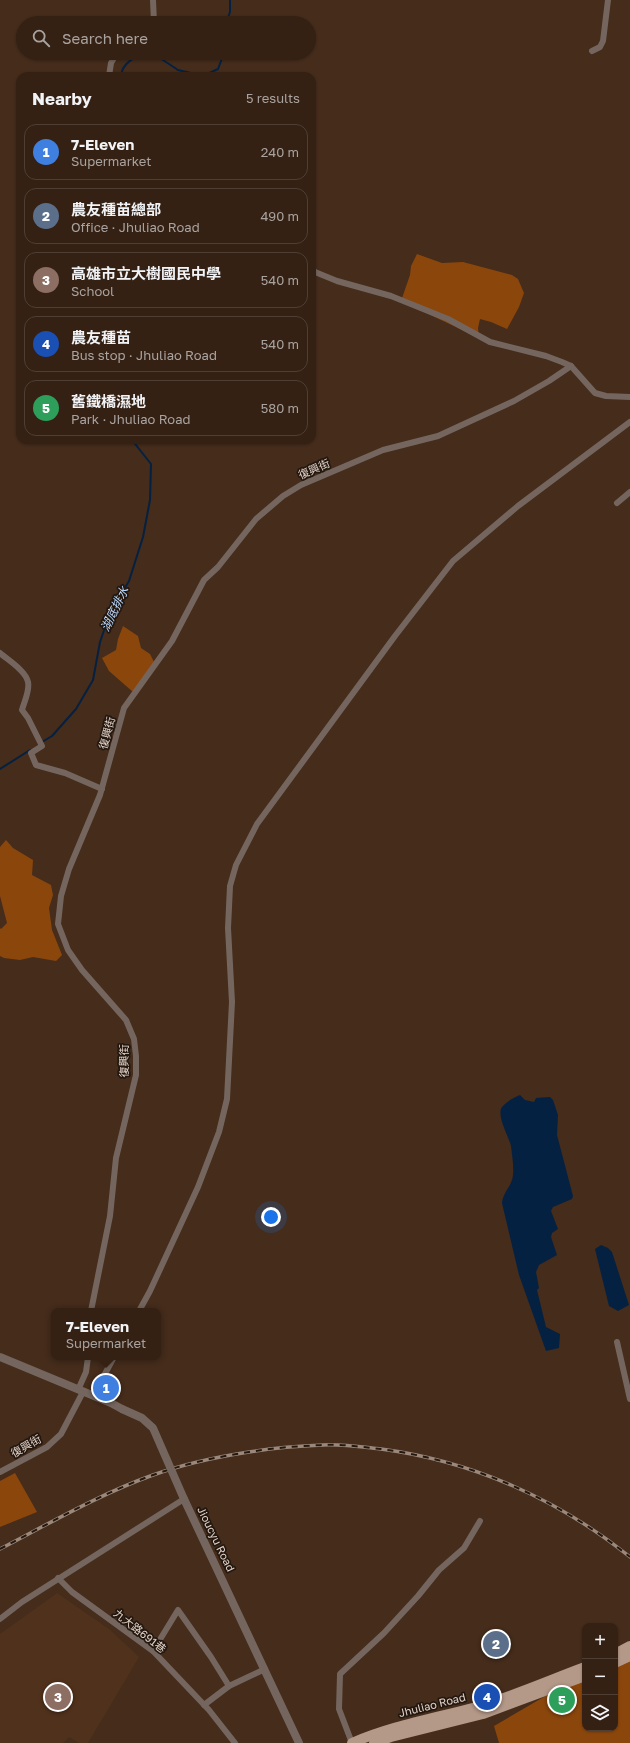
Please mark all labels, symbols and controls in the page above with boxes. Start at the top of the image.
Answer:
search box [16,16,316,60]
icon: search [30,27,52,49]
text: Search here [62,29,148,47]
text: Nearby [32,88,92,109]
text: 5 results [246,90,300,106]
text: 7-Eleven [71,135,134,153]
text: 1 [43,144,49,160]
text: 240 m [261,144,299,160]
text: Supermarket [71,153,152,169]
text: 農友種苗總部 [71,200,161,218]
text: 2 [42,208,50,224]
text: 490 m [260,208,299,224]
text: Office · Jhuliao Road [71,219,200,235]
text: 高雄市立大樹國民中學 [71,264,221,282]
text: 3 [42,272,50,288]
text: 540 m [261,272,299,288]
text: School [71,283,114,299]
text: 農友種苗 [71,328,131,346]
text: 4 [42,336,50,352]
text: 540 m [261,336,299,352]
text: Bus stop · Jhuliao Road [71,347,217,363]
text: 舊鐵橋濕地 [71,392,146,410]
text: 5 [42,400,50,416]
text: 580 m [261,400,299,416]
text: Park · Jhuliao Road [71,411,191,427]
street label: 復興街 [296,456,332,481]
water label: 湖底排水 [97,583,132,634]
street label: 復興街 [96,715,117,750]
street label: 復興街 [117,1045,130,1078]
your location [261,1207,281,1227]
popup [51,1308,161,1360]
text: 7-Eleven [66,1317,129,1335]
text: Supermarket [66,1335,146,1351]
pin: 1 [93,1373,119,1403]
street label: 復興街 [8,1432,43,1459]
street label: Jioucyu Road [195,1504,238,1573]
street label: 九大路691巷 [112,1606,169,1655]
map controls [582,1623,618,1731]
button: + [582,1623,618,1659]
pin: 2 [483,1629,509,1659]
button: − [582,1659,618,1695]
pin: 3 [45,1682,71,1712]
pin: 4 [474,1682,500,1712]
pin: 5 [549,1685,575,1715]
street label: Jhuliao Road [397,1690,467,1719]
button: layers [582,1695,618,1731]

